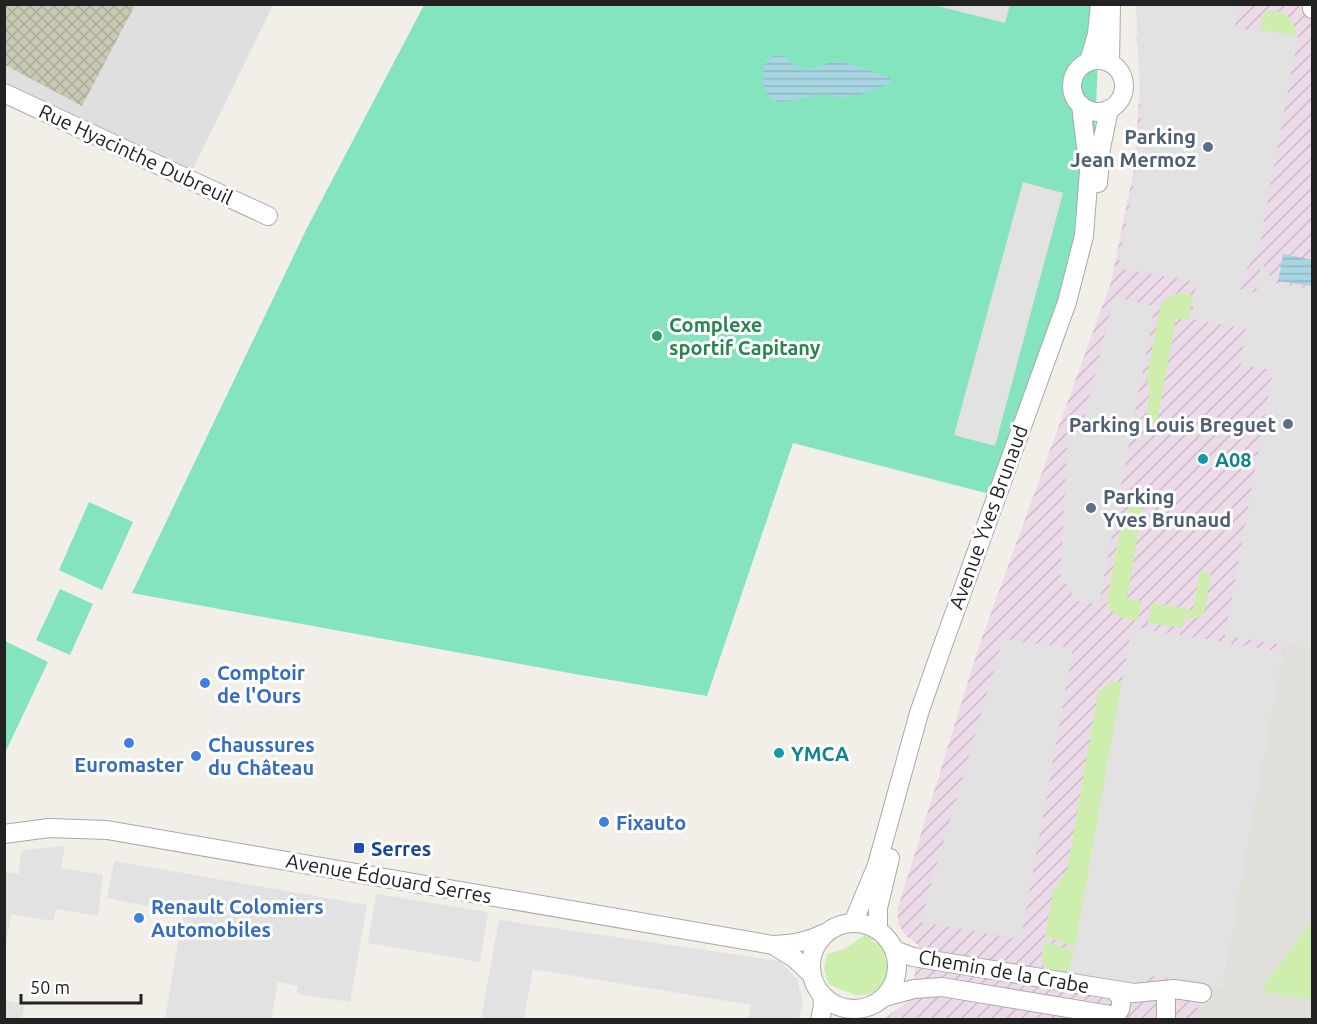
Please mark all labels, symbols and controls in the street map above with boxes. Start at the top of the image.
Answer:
street label: Rue Hyacinthe Dubreuil [35,99,237,209]
place label: Parking Jean Mermoz [1070,125,1196,171]
marker: Parking Jean Mermoz [1201,140,1215,154]
place label: Complexe sportif Capitany [669,313,821,359]
marker: Complexe sportif Capitany [650,329,664,343]
place label: Parking Louis Breguet [1069,413,1276,436]
marker: Parking Louis Breguet [1281,417,1295,431]
street label: Avenue Yves Brunaud [944,422,1032,612]
place label: A08 [1215,448,1252,471]
marker: A08 [1196,452,1210,466]
place label: Parking Yves Brunaud [1103,485,1231,531]
marker: Parking Yves Brunaud [1084,501,1098,515]
place label: Comptoir de l'Ours [217,661,306,707]
marker: Comptoir de l'Ours [198,676,212,690]
place label: Chaussures du Château [208,733,315,779]
marker: Euromaster [122,736,136,750]
place label: YMCA [791,742,849,765]
marker: YMCA [772,746,786,760]
marker: Chaussures du Château [189,749,203,763]
place label: Euromaster [74,753,184,776]
place label: Fixauto [616,811,686,834]
marker: Fixauto [597,815,611,829]
place label: Serres [371,837,431,860]
marker: Serres [352,841,366,855]
street label: Avenue Édouard Serres [284,849,494,907]
place label: Renault Colomiers Automobiles [151,895,324,941]
marker: Renault Colomiers Automobiles [132,911,146,925]
street label: Chemin de la Crabe [917,945,1091,997]
scale bar [21,967,141,1005]
text: 50 m [30,977,70,997]

